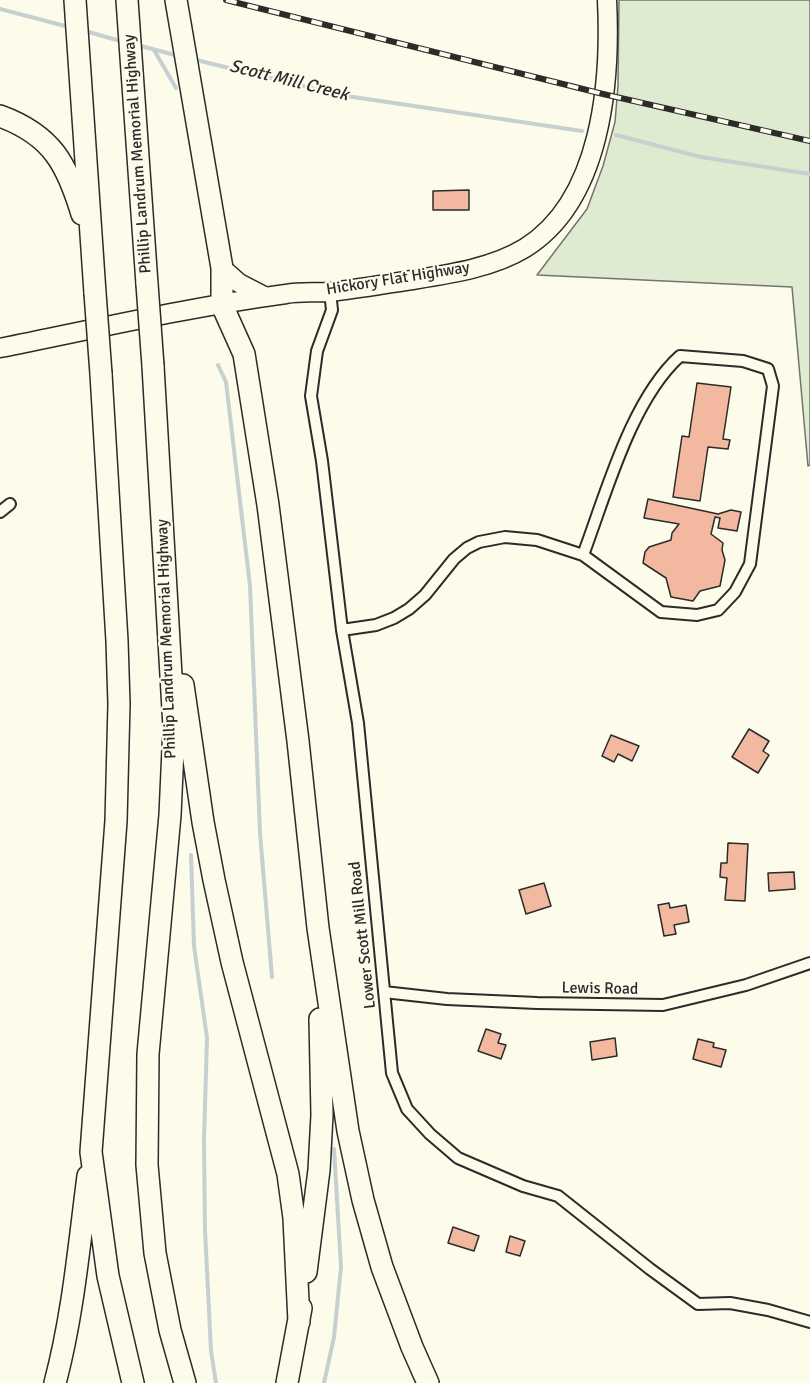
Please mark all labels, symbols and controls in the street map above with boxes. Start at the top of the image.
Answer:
street label: Phillip Landrum Memorial Highway [120,34,156,274]
water label: Scott Mill Creek [227,56,351,106]
street label: Hickory Flat Highway [325,258,471,300]
street label: Phillip Landrum Memorial Highway [153,519,181,759]
street label: Lower Scott Mill Road [346,860,380,1010]
street label: Lewis Road [562,979,638,999]

